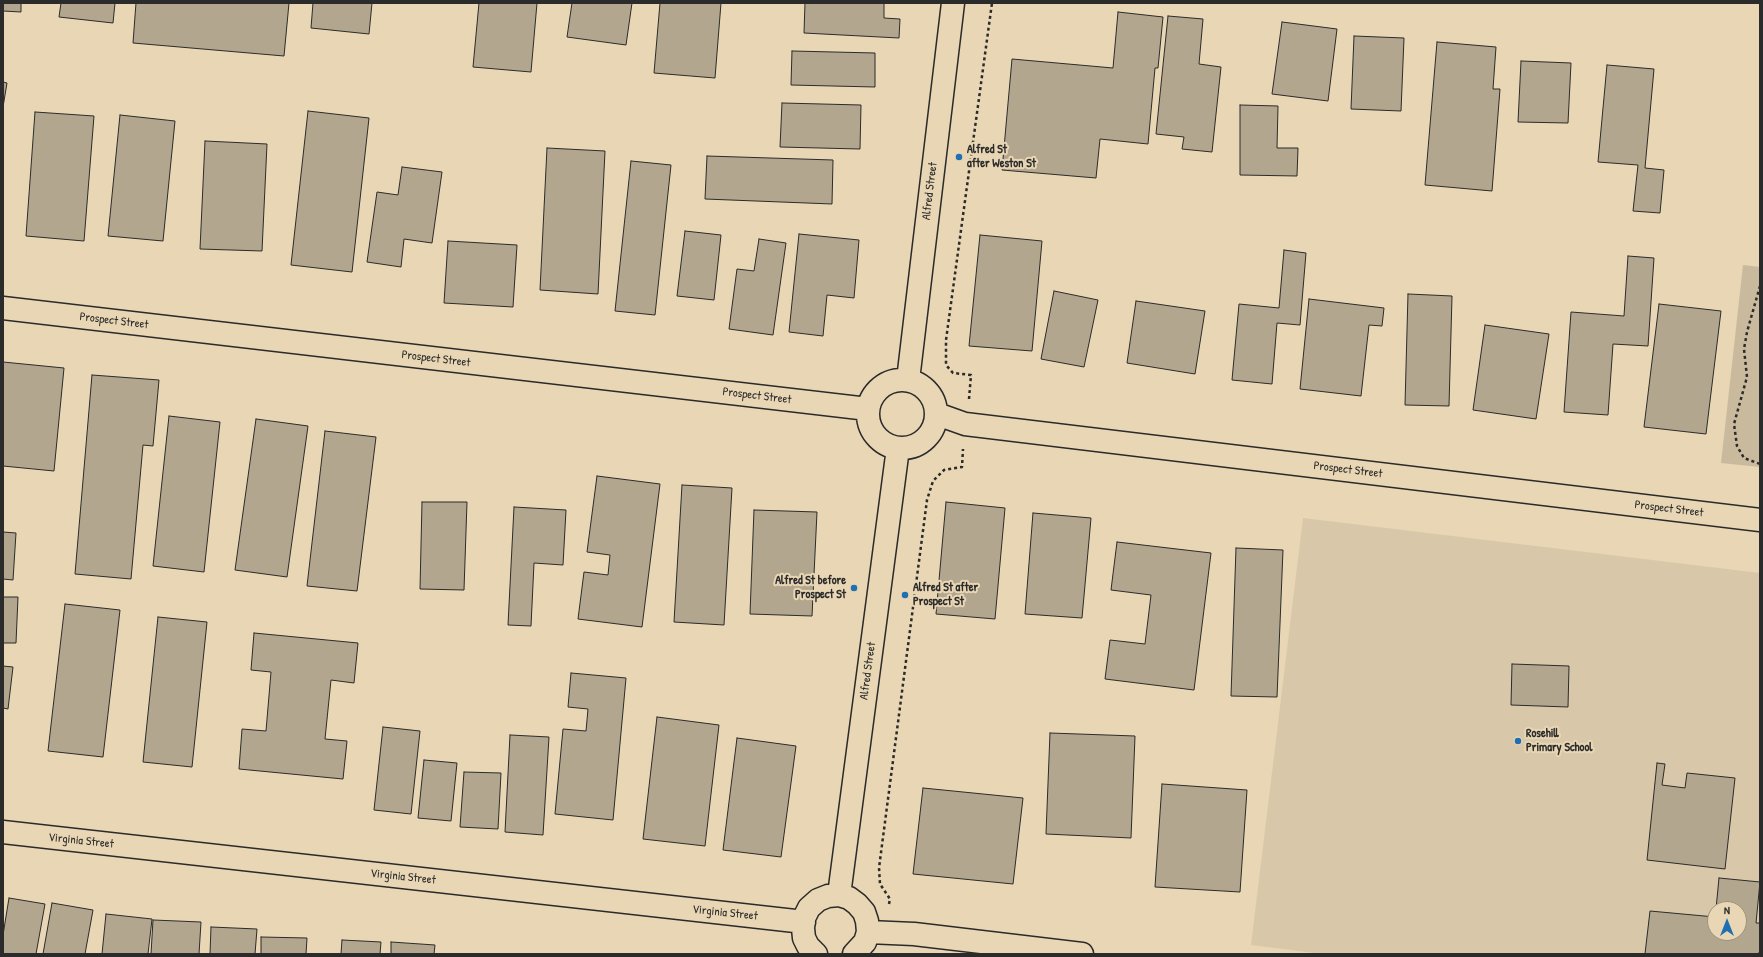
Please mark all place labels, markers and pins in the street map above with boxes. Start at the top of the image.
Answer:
place label: Alfred St after Weston St [967,143,1036,171]
marker: Alfred St after Weston St [954,152,964,162]
place label: Alfred St before Prospect St [775,574,846,602]
place label: Alfred St after Prospect St [913,581,978,609]
marker: Alfred St before Prospect St [849,583,859,593]
marker: Alfred St after Prospect St [900,590,910,600]
place label: Rosehill Primary School [1526,727,1592,755]
marker: Rosehill Primary School [1513,736,1523,746]

